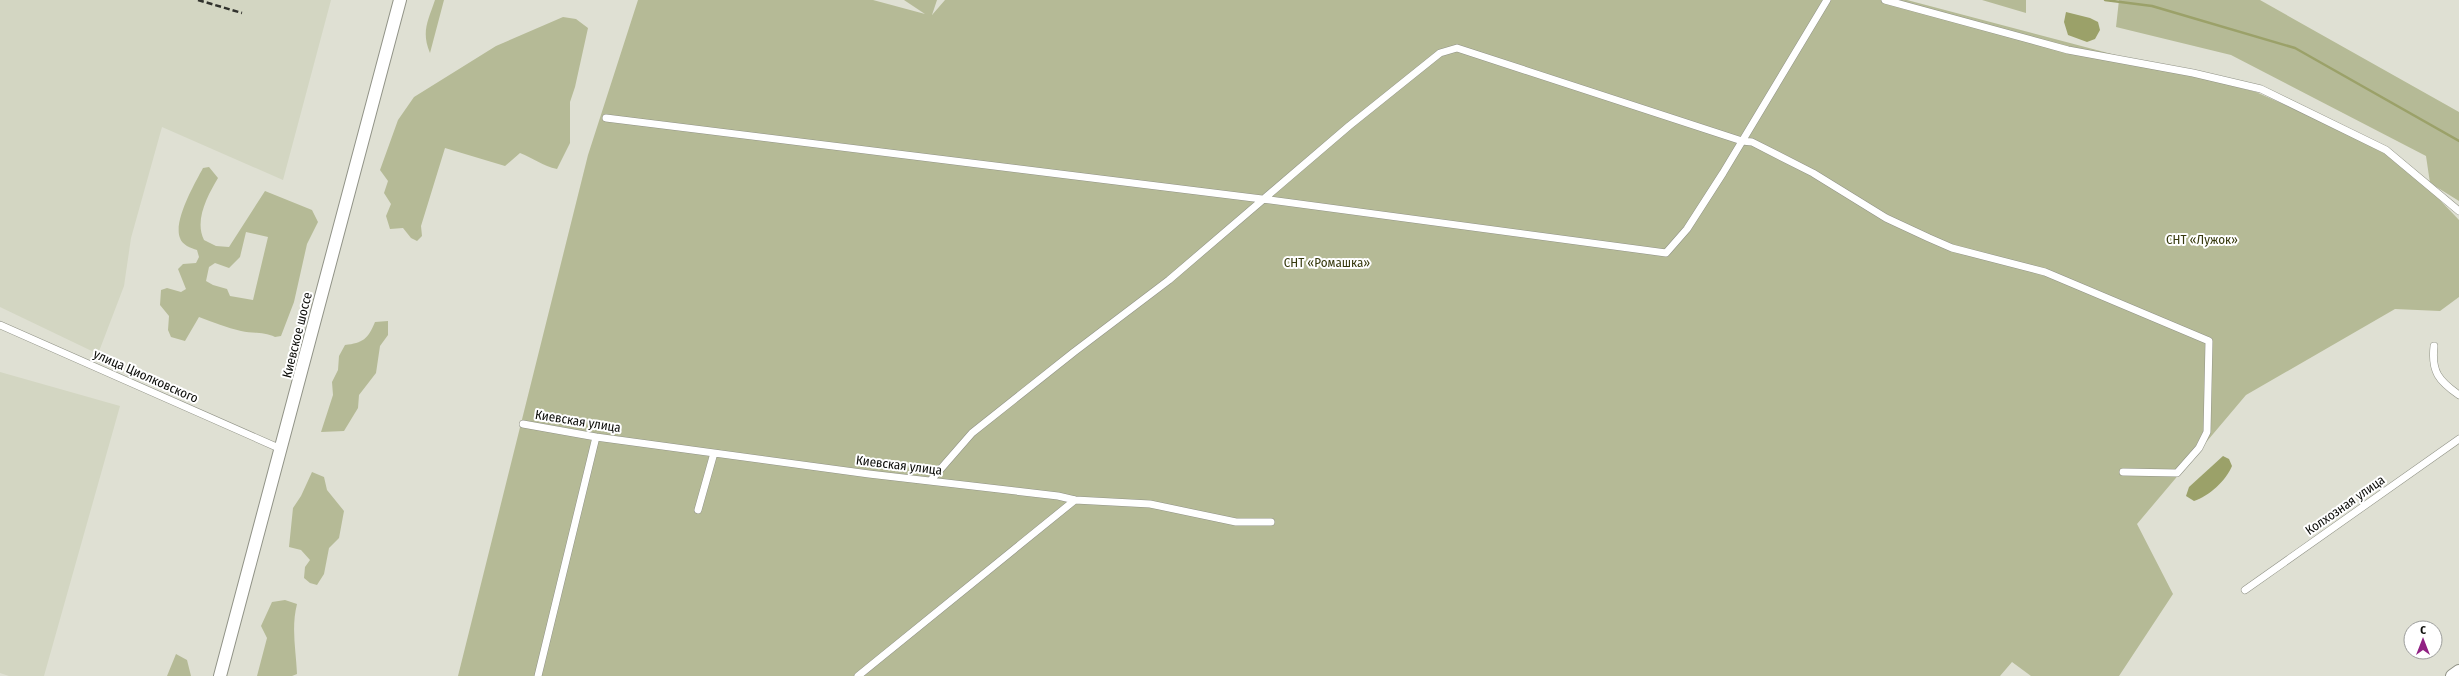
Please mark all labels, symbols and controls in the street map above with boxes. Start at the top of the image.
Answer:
park label: СНТ «Лужок» [2166,232,2238,247]
park label: СНТ «Ромашка» [1284,255,1370,270]
street label: Киевское шоссе [279,291,315,379]
street label: улица Циолковского [91,346,201,406]
street label: Киевская улица [534,407,622,435]
street label: Киевская улица [855,452,943,478]
street label: Колхозная улица [2302,472,2388,538]
north arrow [2403,620,2443,660]
text: С [2420,624,2426,637]

